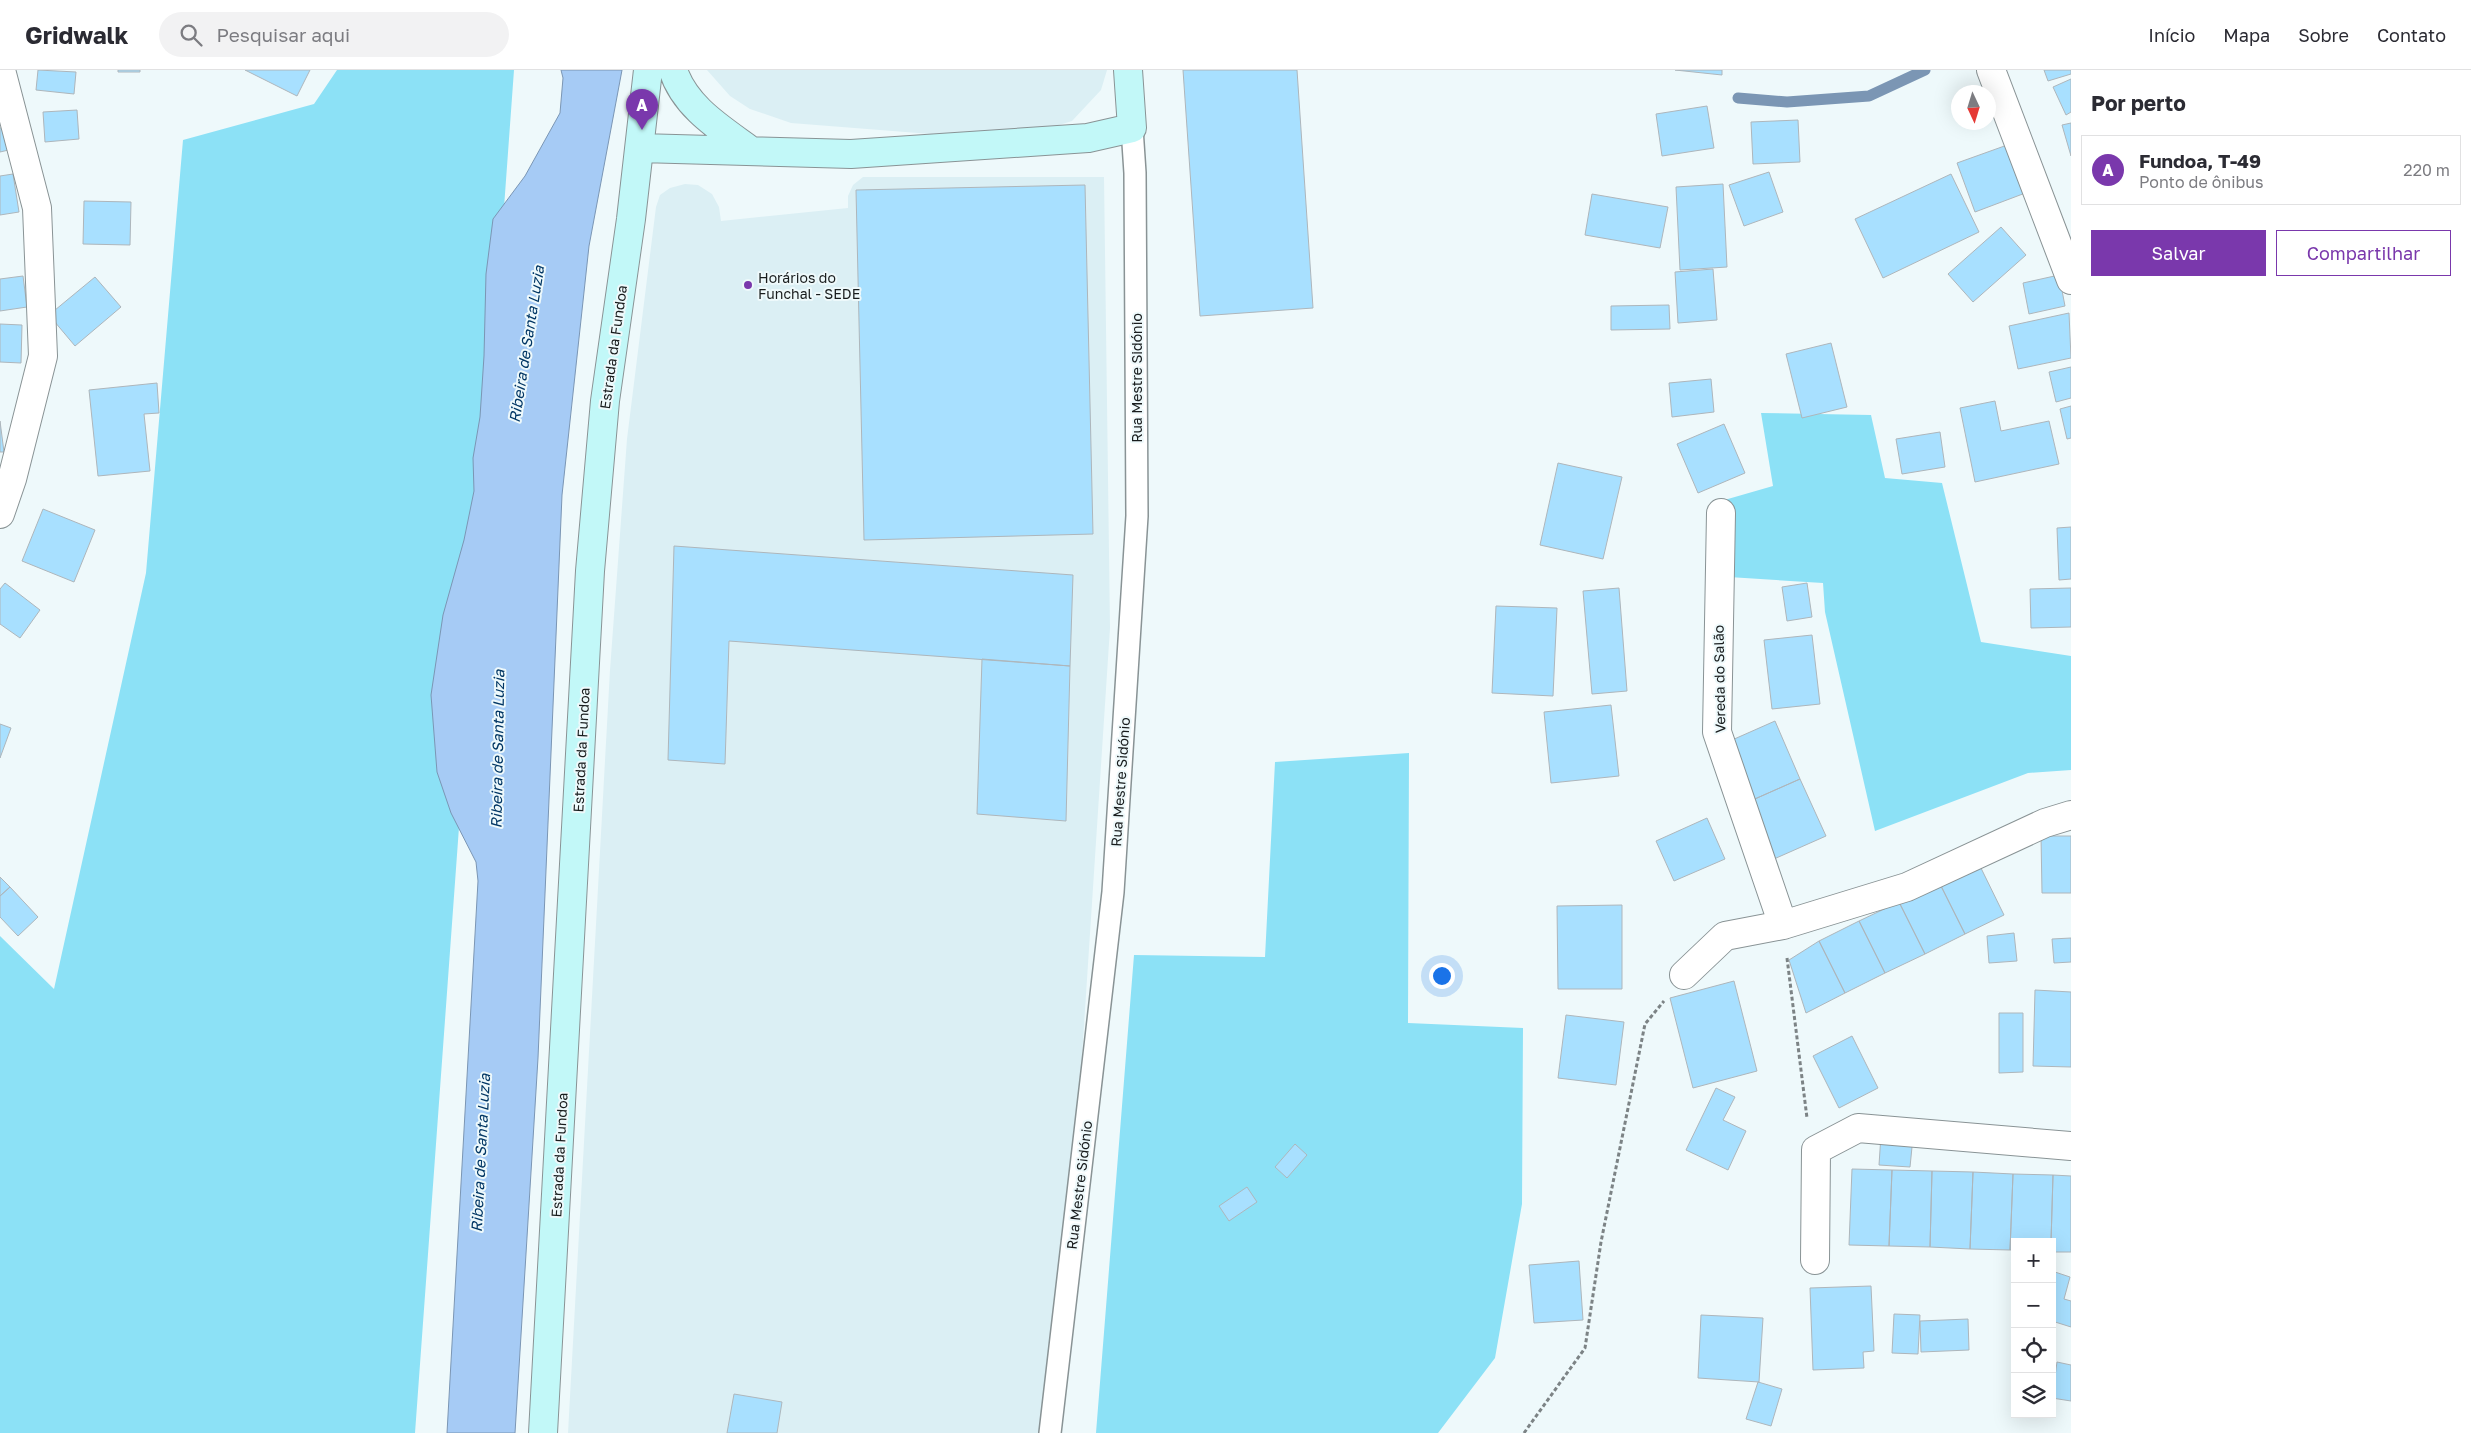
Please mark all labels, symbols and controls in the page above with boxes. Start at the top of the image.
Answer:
search box [159,12,509,57]
text: Gridwalk [25,20,129,49]
icon: search [177,21,205,49]
text: Pesquisar aqui [217,23,350,46]
text: Início [2148,24,2195,46]
text: Mapa [2223,24,2270,46]
text: Sobre [2298,24,2349,46]
text: Contato [2377,24,2446,46]
north arrow [1951,85,1996,130]
pin: A [626,89,658,130]
text: Por perto [2091,90,2186,116]
text: Fundoa, T-49 [2139,149,2261,172]
text: A [2102,160,2114,180]
text: 220 m [2403,160,2450,180]
text: Ponto de ônibus [2139,172,2263,192]
button: Salvar [2091,230,2266,276]
button: Compartilhar [2276,230,2451,276]
water label: Ribeira de Santa Luzia [505,264,547,424]
place label: Horários do Funchal - SEDE [758,269,860,302]
marker: Horários do Funchal - SEDE [742,279,754,291]
street label: Estrada da Fundoa [596,284,630,410]
street label: Rua Mestre Sidónio [1128,313,1145,443]
street label: Vereda do Salão [1710,625,1728,733]
water label: Ribeira de Santa Luzia [487,669,507,828]
street label: Estrada da Fundoa [569,687,593,813]
street label: Rua Mestre Sidónio [1107,717,1133,847]
your location [1429,963,1455,989]
water label: Ribeira de Santa Luzia [467,1073,493,1233]
street label: Estrada da Fundoa [547,1092,571,1218]
street label: Rua Mestre Sidónio [1063,1120,1095,1250]
map controls [2011,1238,2056,1418]
button: + [2011,1238,2056,1283]
button: − [2011,1283,2056,1328]
button: locate [2011,1328,2056,1373]
button: layers [2011,1373,2056,1418]

